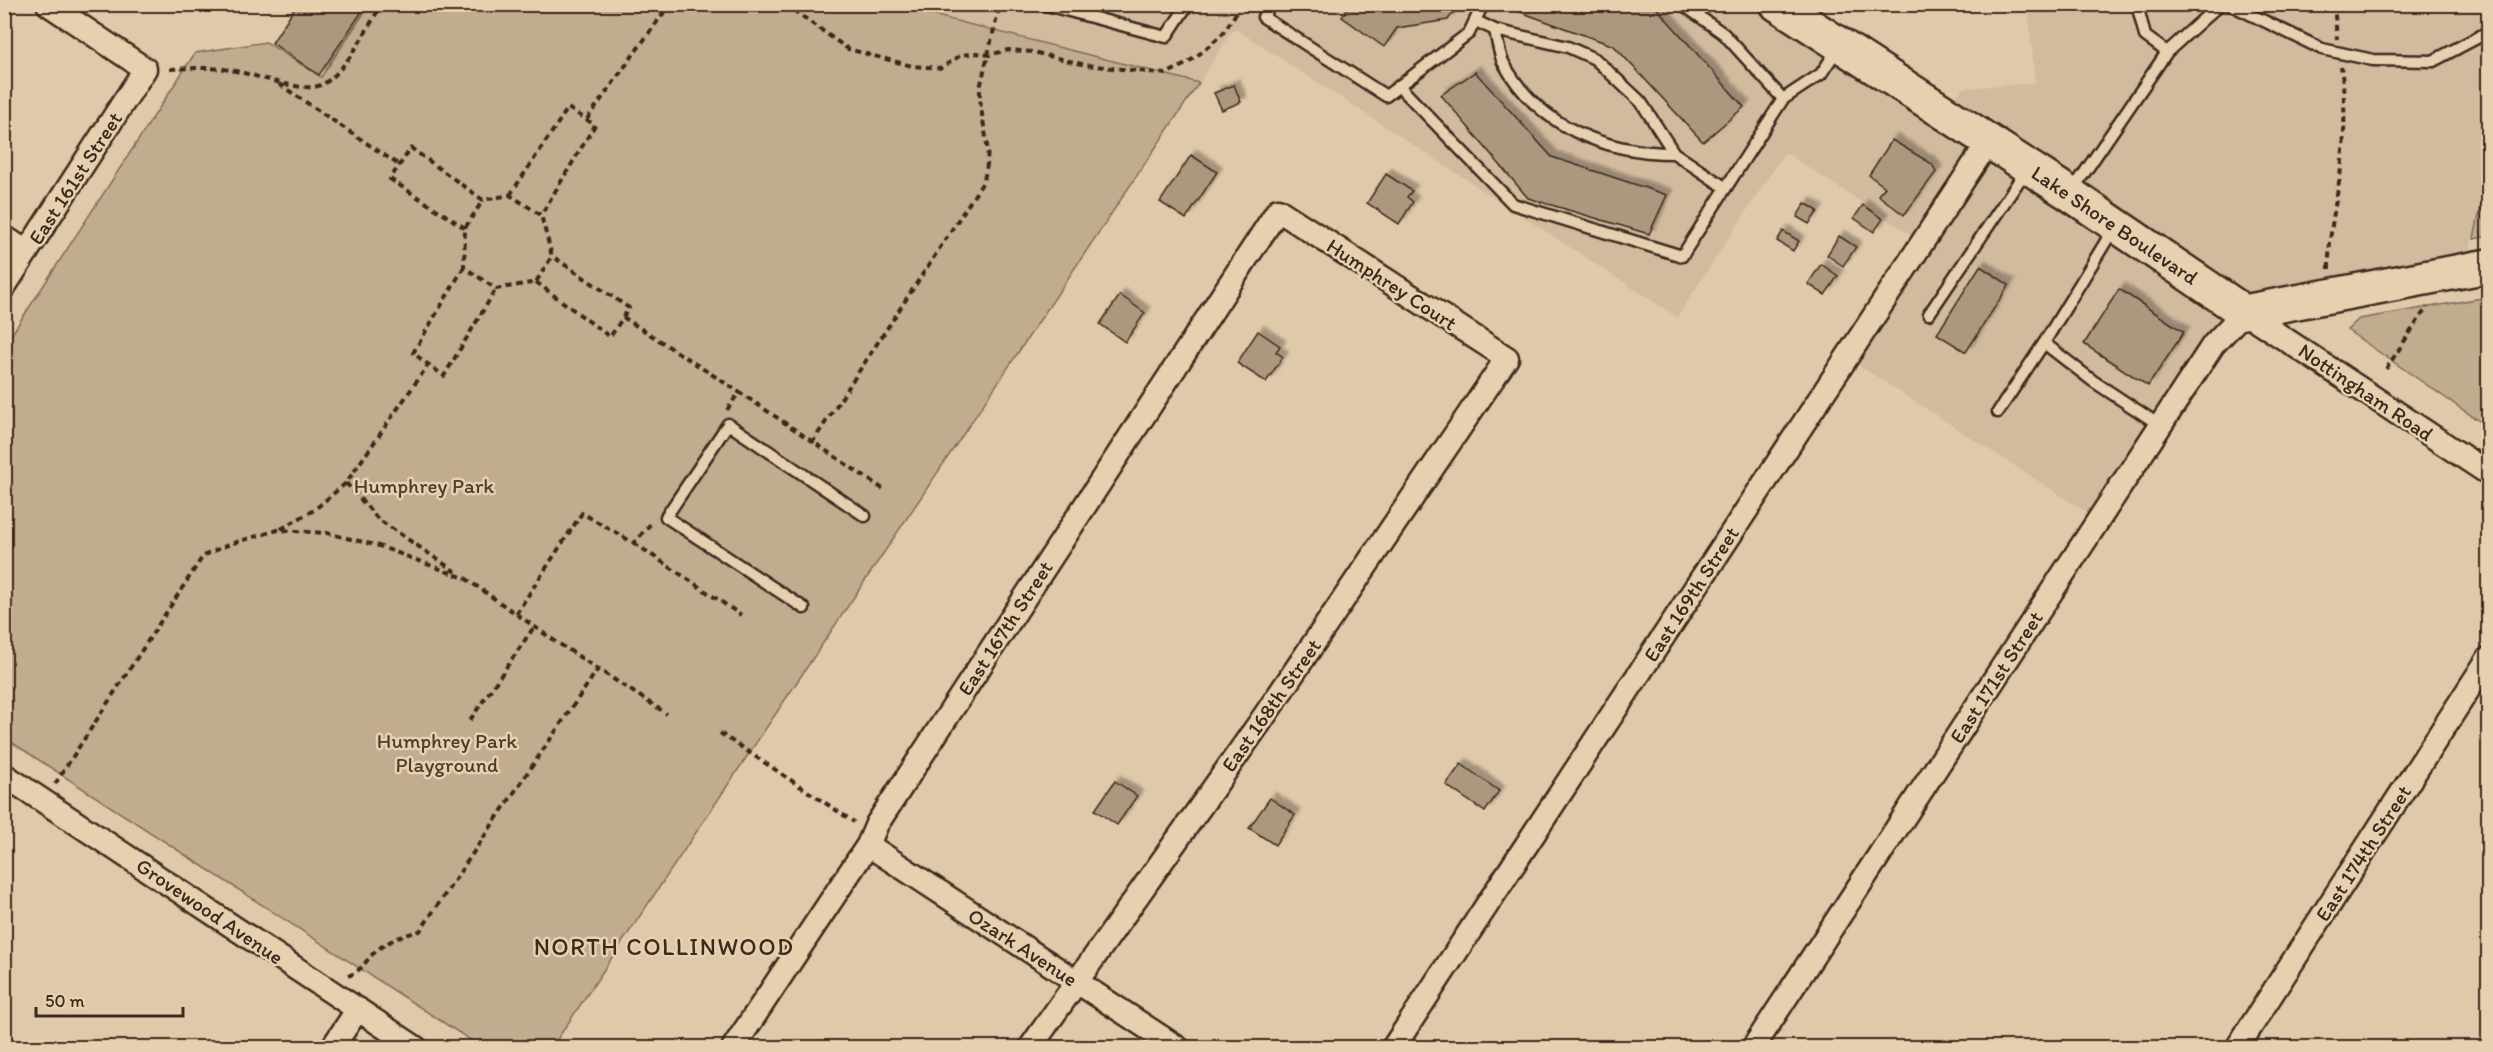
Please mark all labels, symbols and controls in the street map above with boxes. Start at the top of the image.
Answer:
street label: East 161st Street [23,107,127,249]
street label: Lake Shore Boulevard [2027,160,2203,290]
street label: Humphrey Court [1322,233,1462,335]
street label: Nottingham Road [2294,338,2438,446]
park label: Humphrey Park [354,473,494,498]
street label: East 169th Street [1638,522,1744,666]
street label: East 167th Street [952,556,1058,700]
street label: East 171st Street [1944,606,2048,748]
street label: East 168th Street [1216,634,1326,776]
park label: Humphrey Park Playground [377,728,517,777]
street label: East 174th Street [2310,780,2416,926]
street label: Grovewood Avenue [132,853,288,969]
street label: Ozark Avenue [964,902,1082,992]
district label: NORTH COLLINWOOD [534,932,794,961]
scale bar [36,980,183,1018]
text: 50 m [45,990,85,1012]

